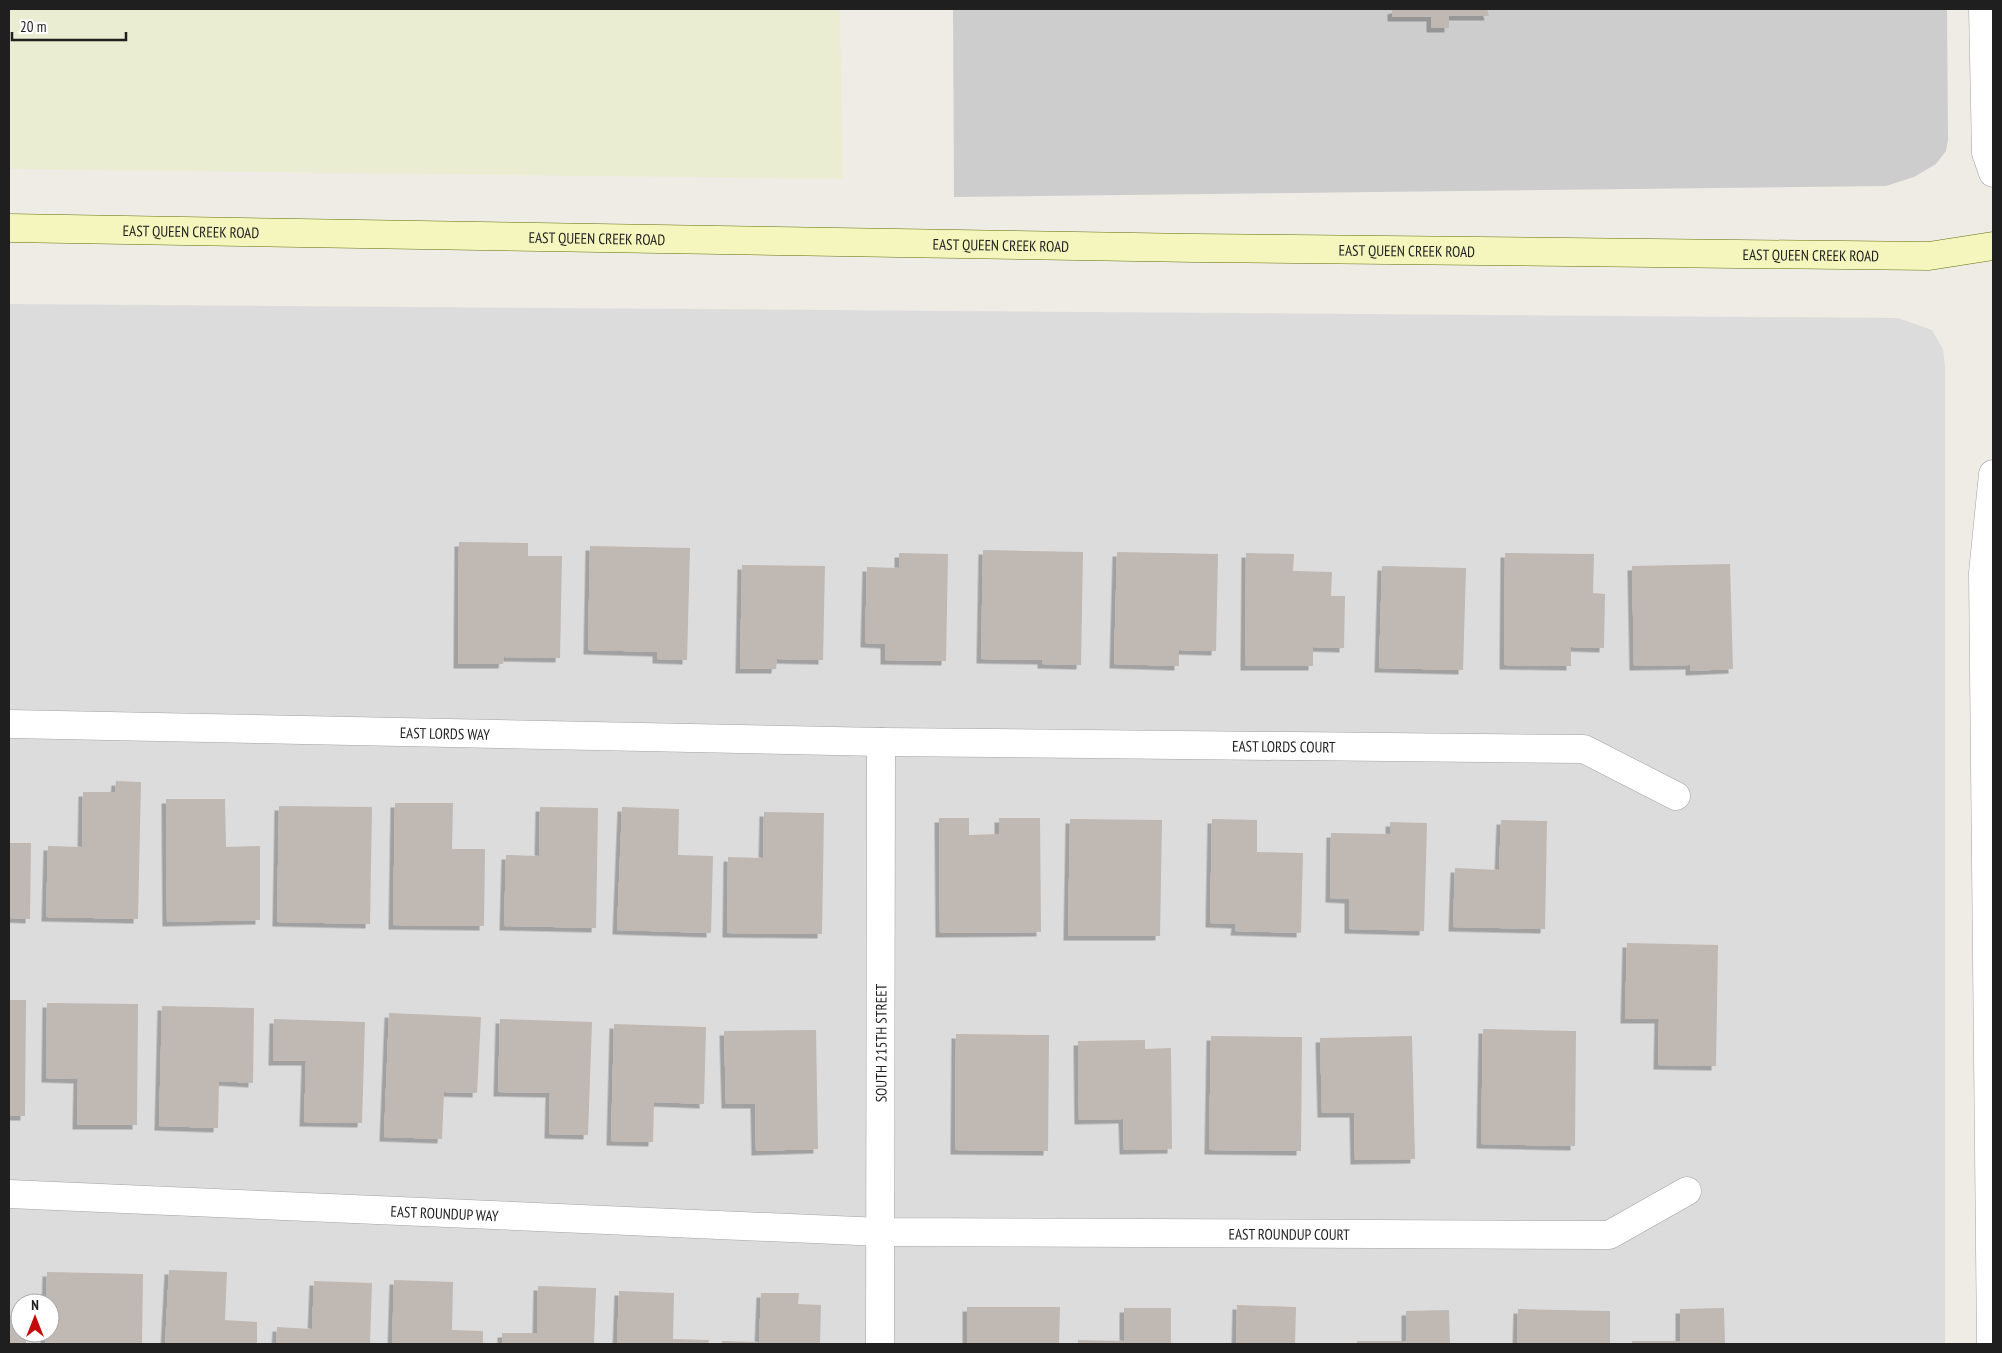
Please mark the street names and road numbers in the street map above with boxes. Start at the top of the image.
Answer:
street label: EAST QUEEN CREEK ROAD [123,220,259,242]
street label: EAST QUEEN CREEK ROAD [529,227,665,249]
street label: EAST QUEEN CREEK ROAD [932,234,1069,255]
street label: EAST QUEEN CREEK ROAD [1338,240,1475,261]
street label: EAST QUEEN CREEK ROAD [1742,244,1879,265]
street label: EAST LORDS WAY [400,723,490,743]
street label: EAST LORDS COURT [1232,736,1336,756]
street label: SOUTH 215TH STREET [871,983,890,1102]
street label: EAST ROUNDUP WAY [390,1201,499,1225]
street label: EAST ROUNDUP COURT [1228,1224,1350,1243]

